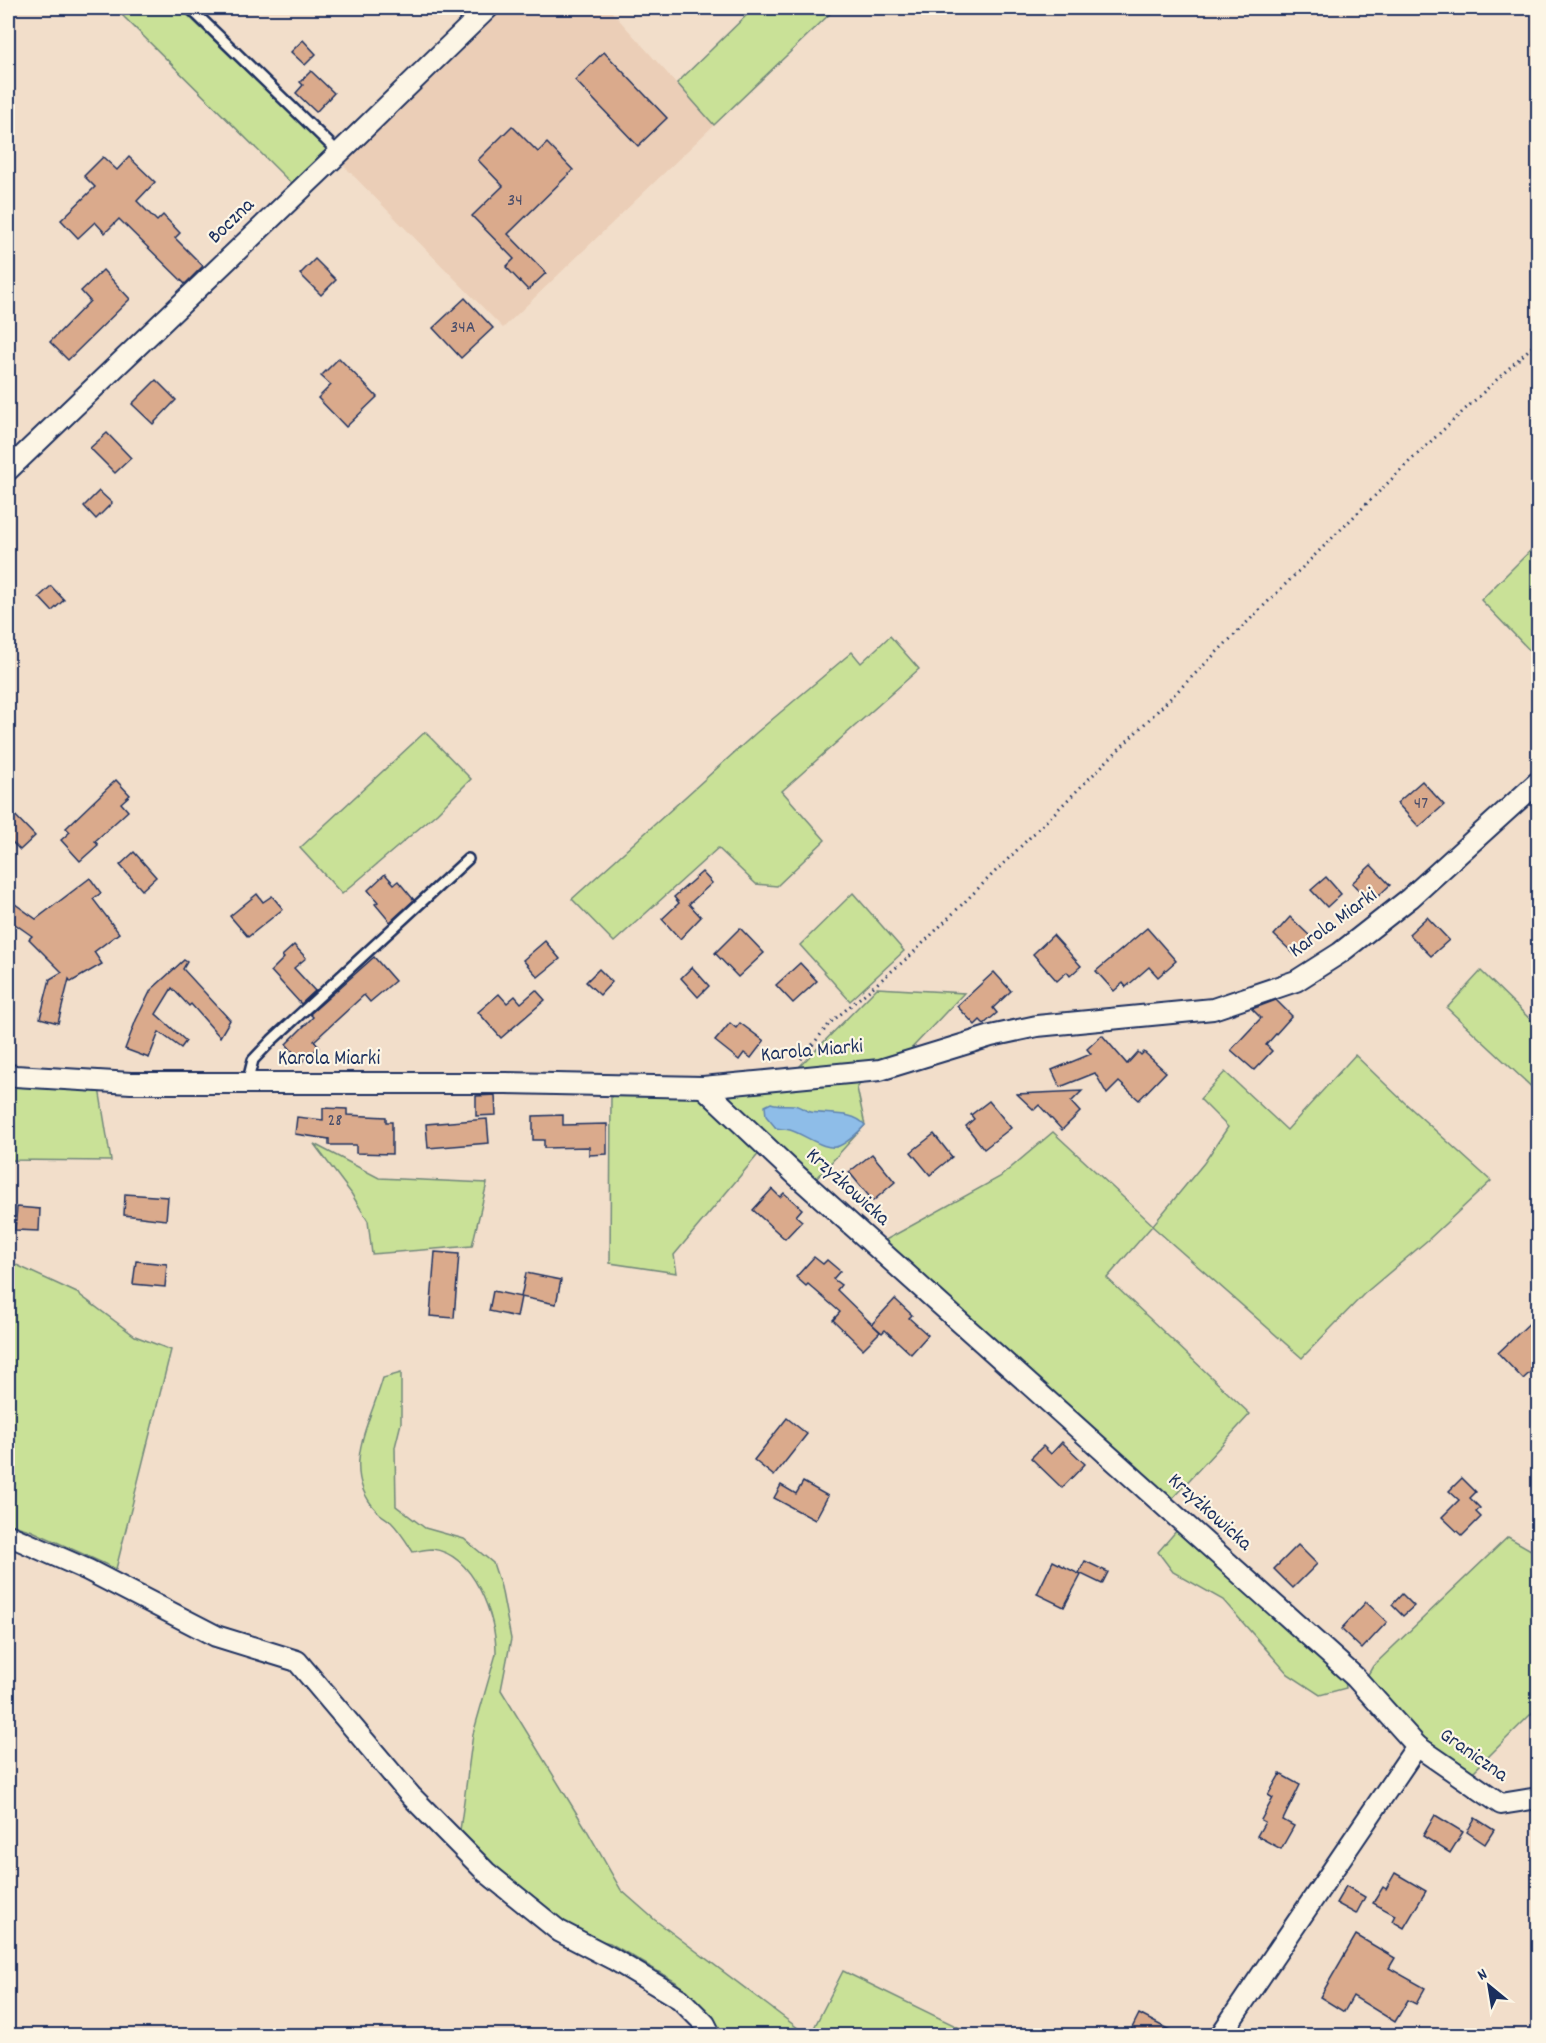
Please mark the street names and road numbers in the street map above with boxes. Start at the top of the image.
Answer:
street label: Boczna [202,191,263,252]
street label: Karola Miarki [1284,882,1384,966]
street label: Karola Miarki [760,1033,865,1071]
street label: Karola Miarki [278,1045,380,1075]
street label: Krzyżkowicka [798,1142,897,1235]
street label: Krzyżkowicka [1160,1467,1259,1560]
street label: Graniczna [1433,1721,1514,1791]

